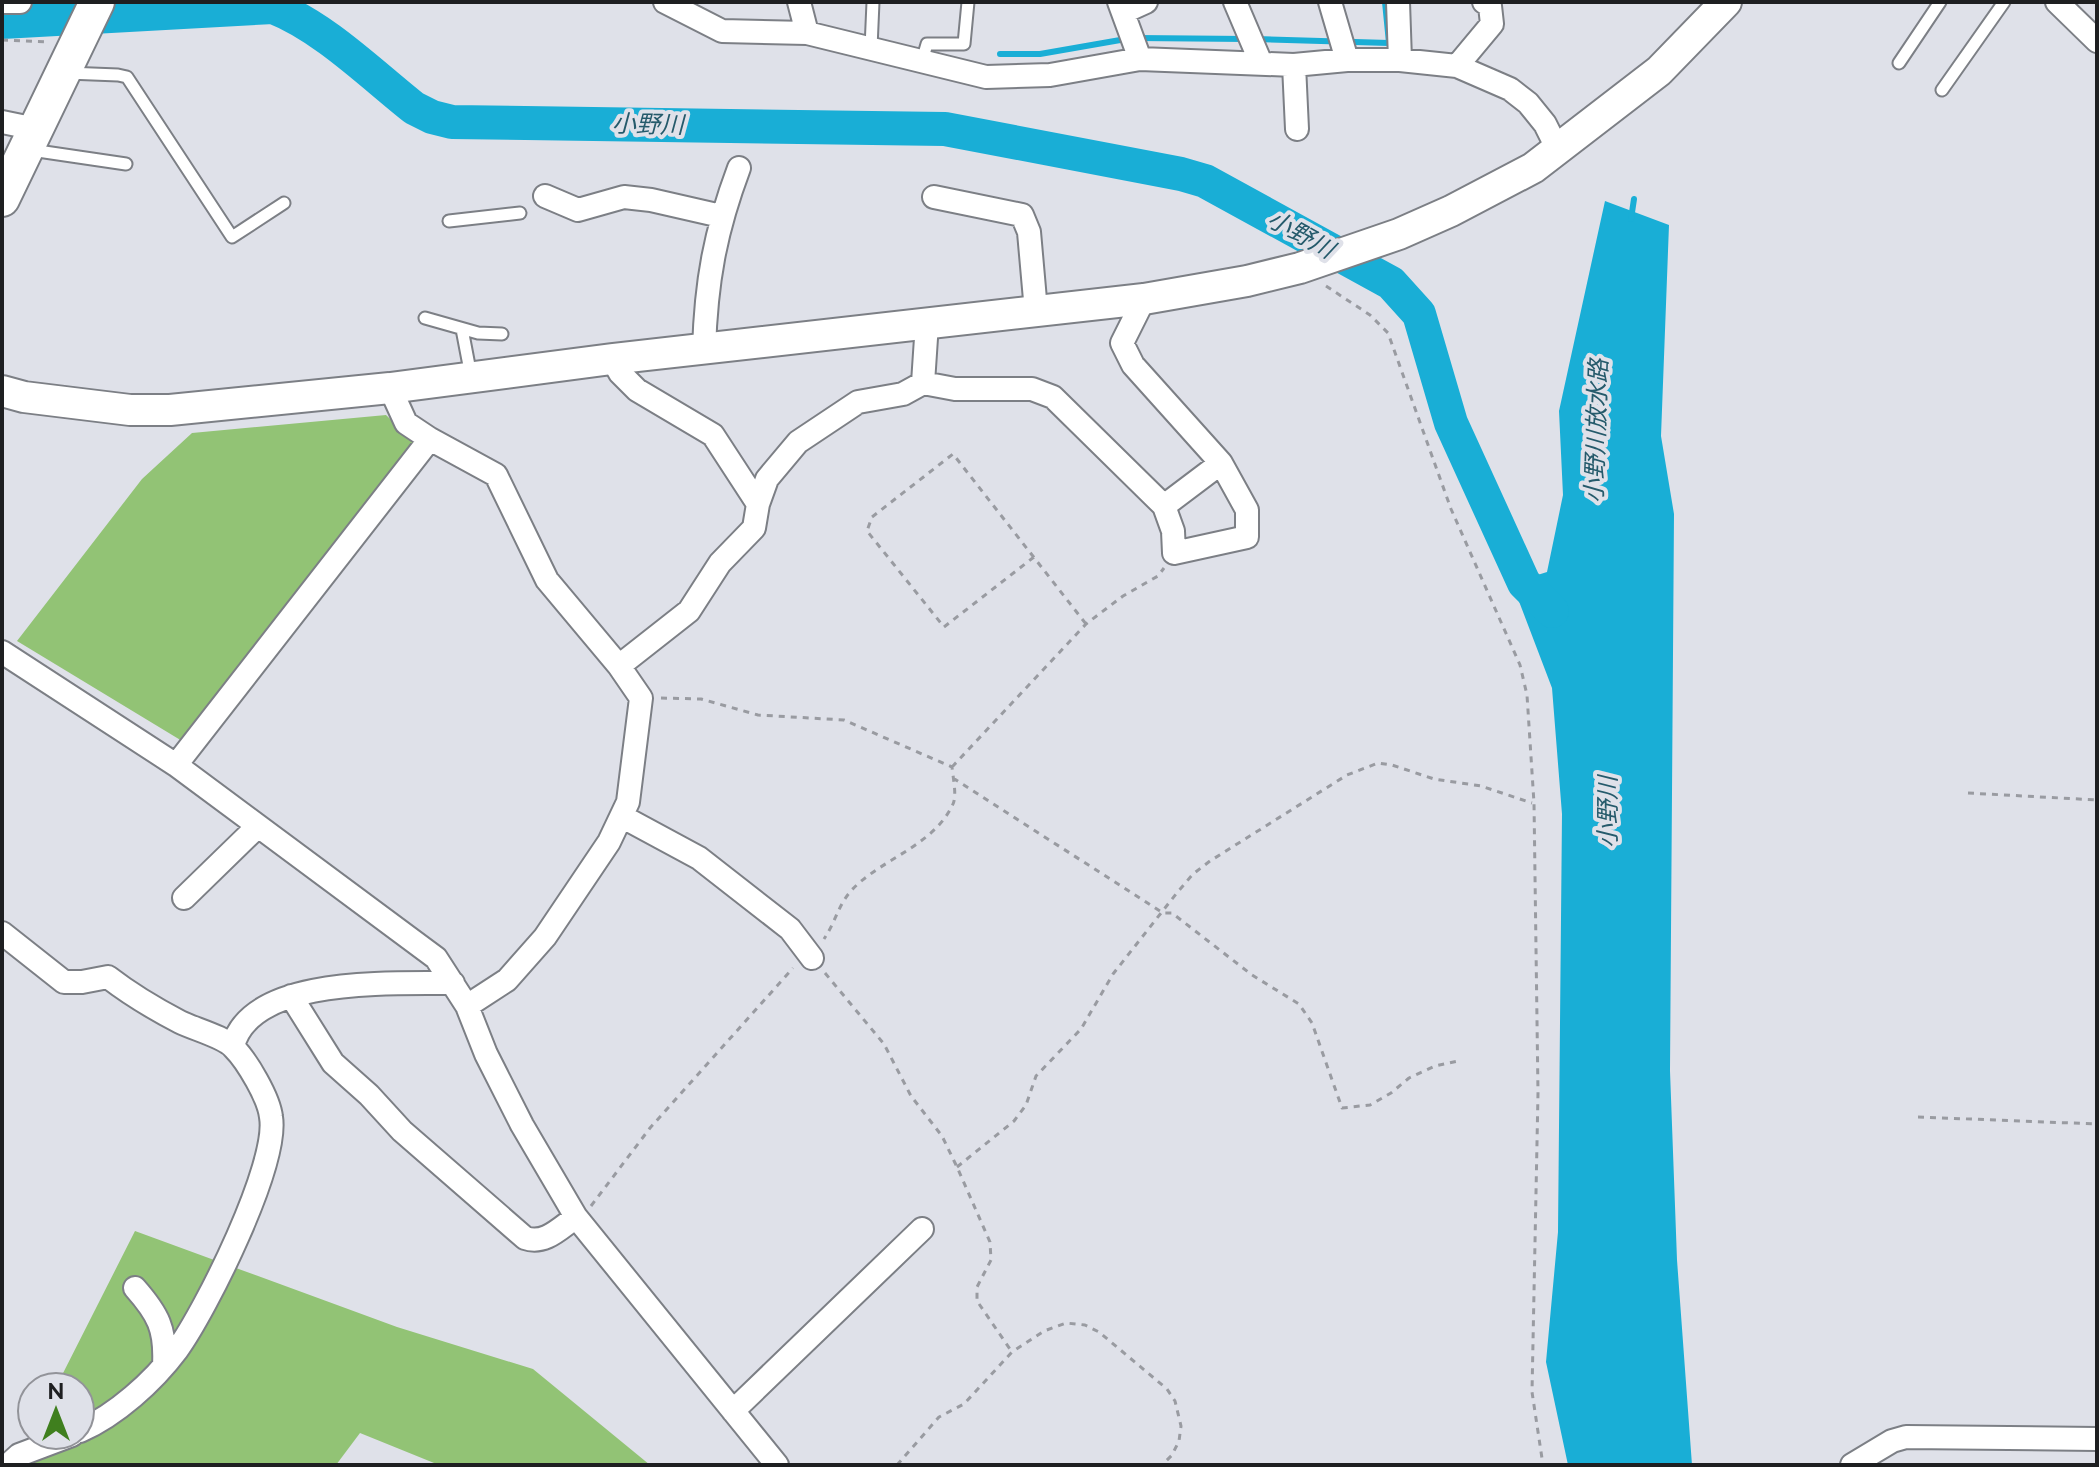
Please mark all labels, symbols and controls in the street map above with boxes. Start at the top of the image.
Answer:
water label: 小野川 [612,109,687,139]
water label: 小野川 [1262,204,1342,266]
water label: 小野川放水路 [1579,357,1613,503]
water label: 小野川 [1593,773,1622,848]
north arrow [16,1371,96,1451]
text: N [48,1378,64,1404]

